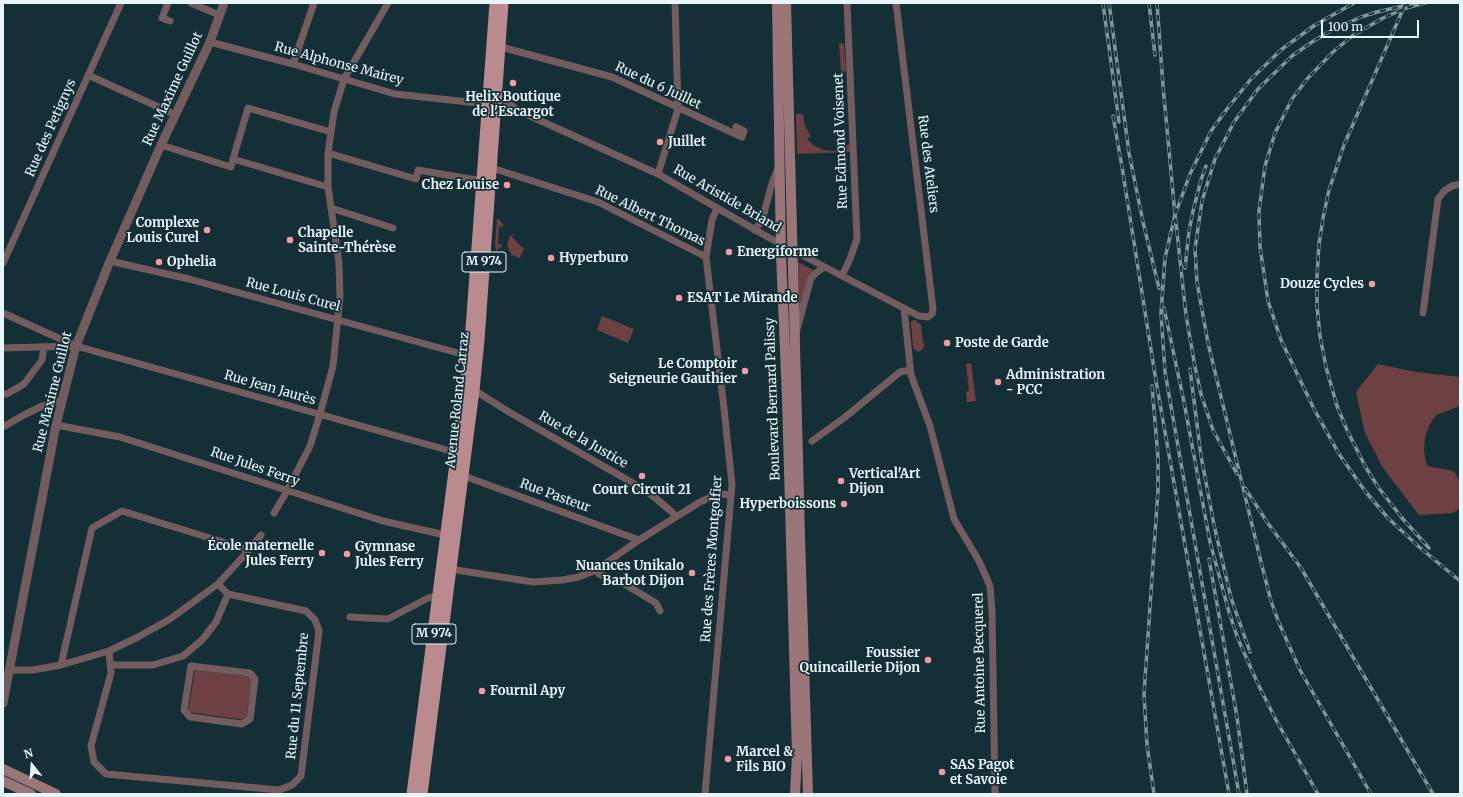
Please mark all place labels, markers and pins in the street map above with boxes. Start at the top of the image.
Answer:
marker: Helix Boutique de l'Escargot [508,78,518,88]
place label: Helix Boutique de l'Escargot [465,89,561,120]
place label: Juillet [668,134,706,150]
marker: Juillet [655,137,665,147]
place label: Chez Louise [422,177,499,193]
marker: Chez Louise [502,180,512,190]
place label: Complexe Louis Curel [127,215,199,246]
marker: Complexe Louis Curel [202,225,212,235]
place label: Chapelle Sainte-Thérèse [298,225,396,256]
marker: Chapelle Sainte-Thérèse [285,235,295,245]
place label: Energiforme [737,244,819,260]
marker: Energiforme [724,247,734,257]
place label: Hyperburo [559,250,628,266]
marker: Hyperburo [546,253,556,263]
place label: Ophelia [167,254,216,270]
marker: Ophelia [154,257,164,267]
place label: Douze Cycles [1280,276,1364,292]
marker: Douze Cycles [1367,279,1377,289]
place label: ESAT Le Mirande [687,290,798,306]
marker: ESAT Le Mirande [674,293,684,303]
place label: Poste de Garde [955,335,1049,351]
marker: Poste de Garde [942,338,952,348]
place label: Le Comptoir Seigneurie Gauthier [609,356,737,387]
marker: Le Comptoir Seigneurie Gauthier [740,366,750,376]
place label: Administration - PCC [1006,367,1105,398]
marker: Administration - PCC [993,377,1003,387]
place label: Vertical'Art Dijon [849,466,920,497]
marker: Court Circuit 21 [637,471,647,481]
marker: Vertical'Art Dijon [836,476,846,486]
place label: Court Circuit 21 [593,482,691,498]
place label: Hyperboissons [739,496,836,512]
marker: Hyperboissons [839,499,849,509]
place label: École maternelle Jules Ferry [207,538,314,569]
place label: Gymnase Jules Ferry [355,539,424,570]
marker: École maternelle Jules Ferry [317,548,327,558]
marker: Gymnase Jules Ferry [342,549,352,559]
place label: Nuances Unikalo Barbot Dijon [576,558,684,589]
marker: Nuances Unikalo Barbot Dijon [687,568,697,578]
place label: Foussier Quincaillerie Dijon [800,645,920,676]
marker: Foussier Quincaillerie Dijon [923,655,933,665]
place label: Fournil Apy [490,683,565,699]
marker: Fournil Apy [477,686,487,696]
place label: Marcel & Fils BIO [736,744,793,775]
marker: Marcel & Fils BIO [723,754,733,764]
place label: SAS Pagot et Savoie [950,757,1014,788]
marker: SAS Pagot et Savoie [937,767,947,777]

